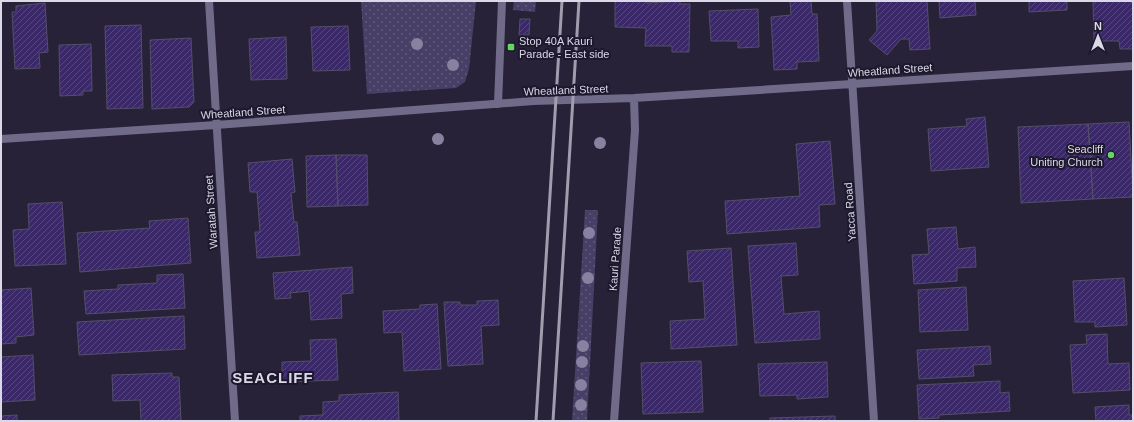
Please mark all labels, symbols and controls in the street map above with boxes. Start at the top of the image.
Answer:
north arrow [1078,16,1118,56]
text: N [1094,20,1102,32]
place label: Stop 40A Kauri Parade - East side [519,35,610,60]
marker: Stop 40A Kauri Parade - East side [506,42,516,52]
street label: Wheatland Street [847,61,933,79]
street label: Wheatland Street [523,83,609,97]
street label: Wheatland Street [200,103,286,121]
place label: Seacliff Uniting Church [1030,143,1104,168]
marker: Seacliff Uniting Church [1106,150,1116,160]
street label: Waratah Street [202,175,220,249]
street label: Yacca Road [842,182,858,242]
street label: Kauri Parade [607,227,623,291]
district label: SEACLIFF [232,369,314,386]

